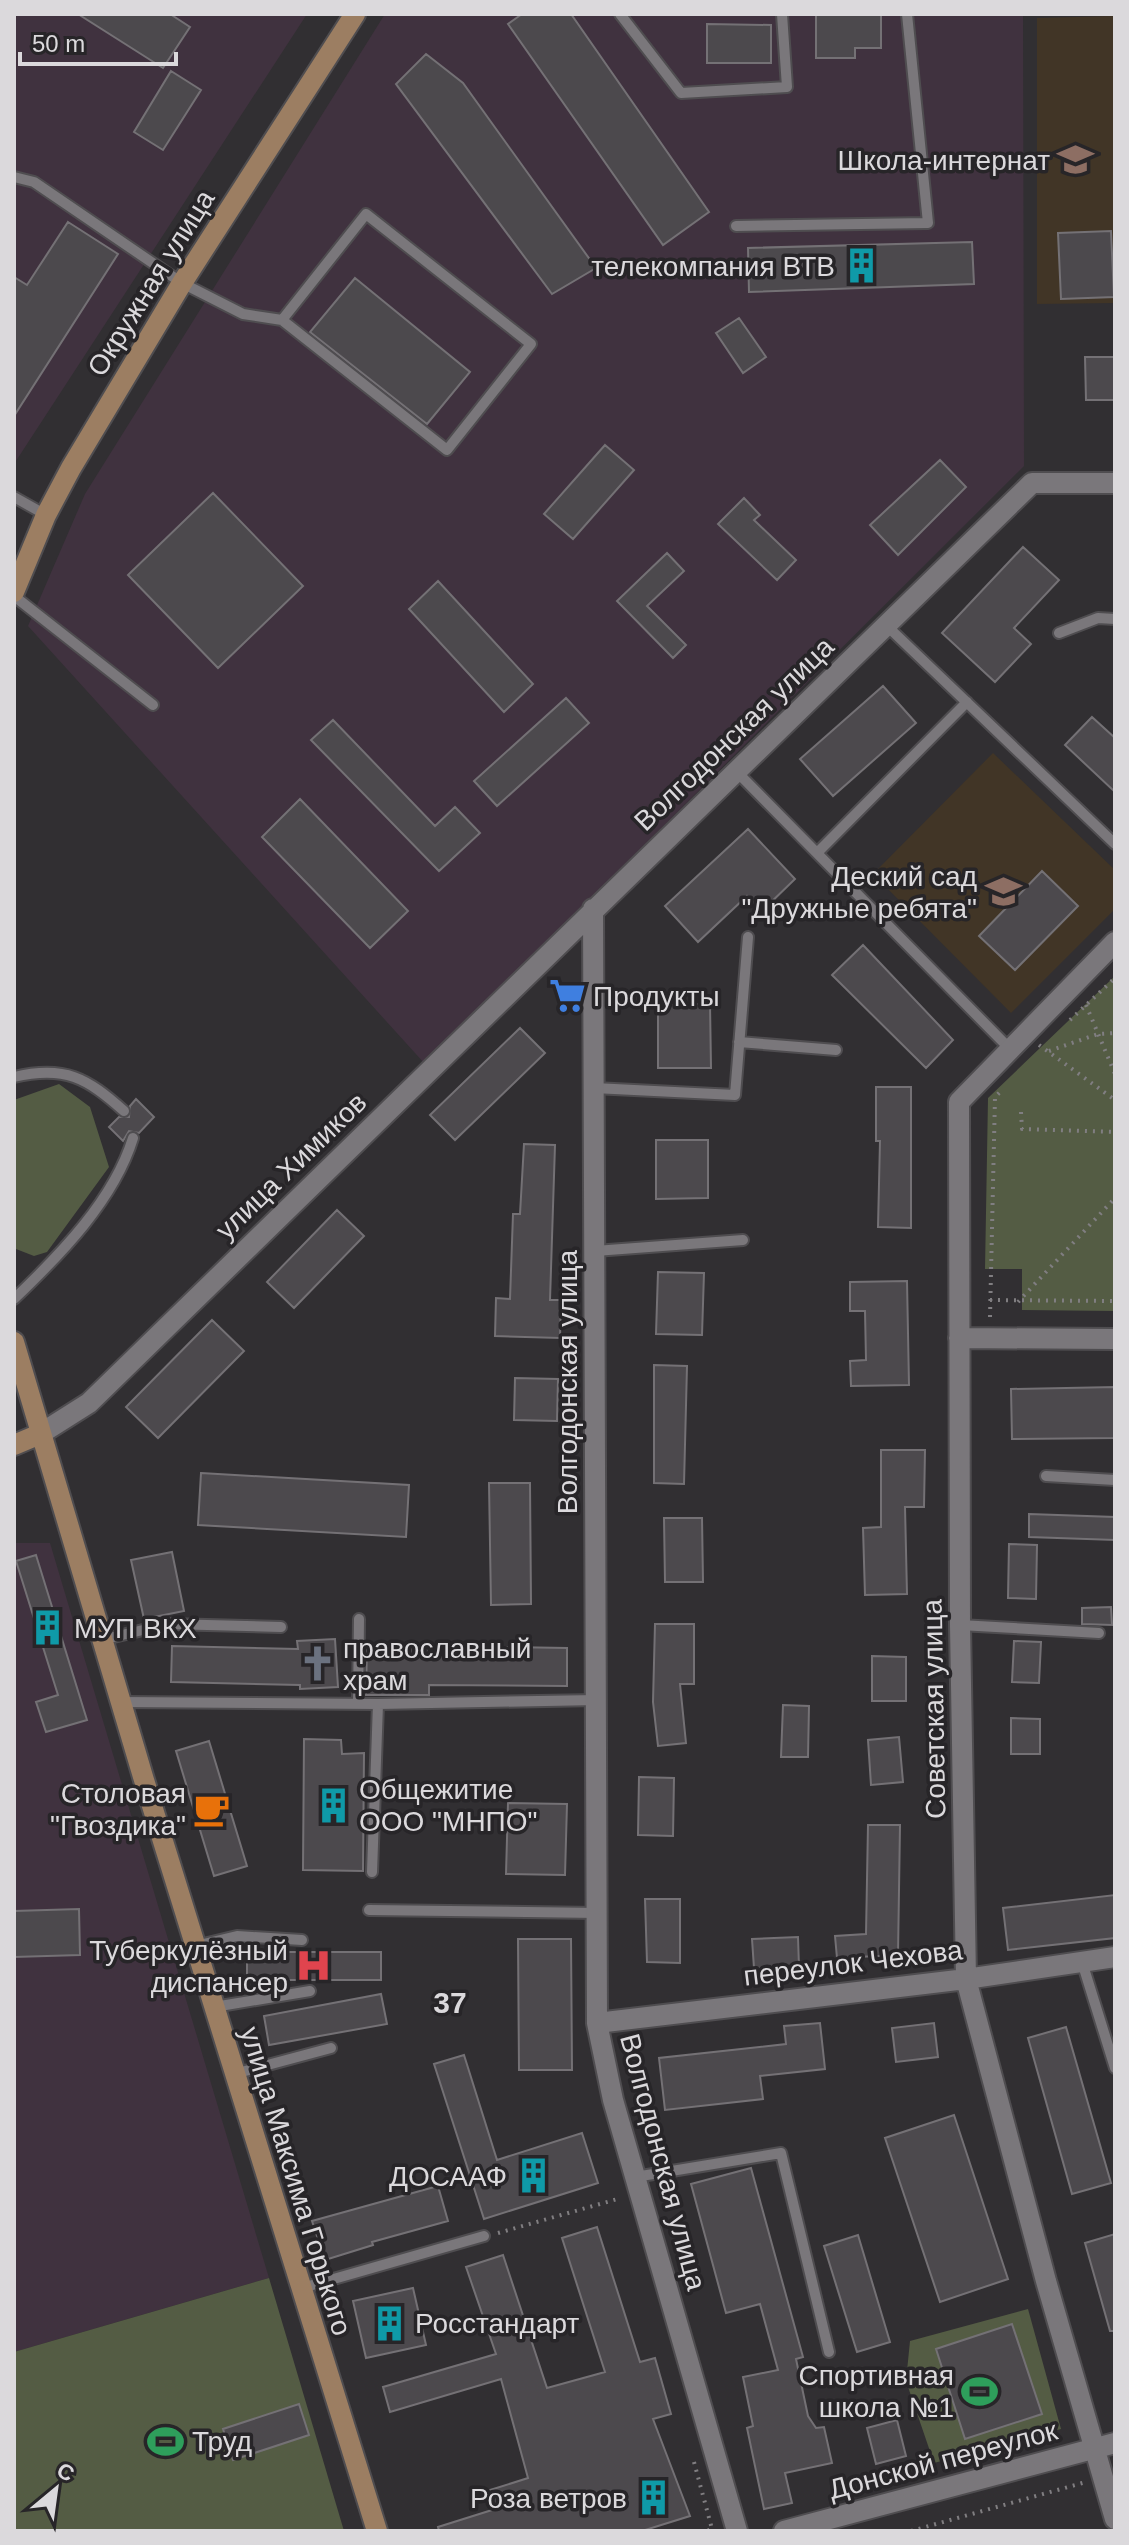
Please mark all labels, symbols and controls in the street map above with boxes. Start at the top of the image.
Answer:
scale bar [20,16,176,66]
text: 50 m [32,30,85,57]
school or university icon: Школа-интернат [1057,141,1095,179]
place label: Школа-интернат [838,145,1050,176]
street label: Окружная улица [81,184,221,382]
building icon: телекомпания ВТВ [842,247,880,285]
place label: телекомпания ВТВ [591,251,835,282]
street label: Волгодонская улица [628,631,840,837]
place label: Деский сад "Дружные ребята" [741,861,977,924]
school or university icon: Деский сад "Дружные ребята" [984,873,1022,911]
supermarket icon: Продукты [548,977,586,1015]
place label: Продукты [593,981,720,1012]
street label: улица Химиков [209,1086,373,1246]
street label: Волгодонская улица [552,1249,583,1514]
street label: Советская улица [917,1598,951,1819]
building icon: МУП ВКХ [29,1609,67,1647]
place label: МУП ВКХ [74,1613,197,1644]
place label: православный храм [343,1633,531,1696]
church icon: православный храм [298,1645,336,1683]
place label: Общежитие ООО "МНПО" [359,1774,537,1837]
place label: Столовая "Гвоздика" [50,1778,186,1841]
building icon: Общежитие ООО "МНПО" [314,1786,352,1824]
cafe icon: Столовая "Гвоздика" [193,1790,231,1828]
street label: переулок Чехова [742,1934,965,1992]
place label: Туберкулёзный диспансер [89,1935,288,1998]
hospital icon: Туберкулёзный диспансер [295,1947,333,1985]
district label: 37 [433,1986,467,2019]
street label: улица Максима Горького [234,2023,358,2339]
street label: Волгодонская улица [614,2030,712,2294]
building icon: ДОСААФ [514,2157,552,2195]
place label: ДОСААФ [389,2161,507,2192]
building icon: Росстандарт [370,2304,408,2342]
place label: Росстандарт [415,2308,579,2339]
place label: Спортивная школа №1 [799,2360,954,2423]
sports icon: Спортивная школа №1 [961,2372,999,2410]
street label: Донской переулок [825,2414,1061,2505]
sports icon: Труд [147,2422,185,2460]
place label: Труд [192,2426,252,2457]
north arrow [16,2449,96,2529]
text: С [52,2457,79,2487]
building icon: Роза ветров [634,2479,672,2517]
place label: Роза ветров [470,2483,627,2514]

